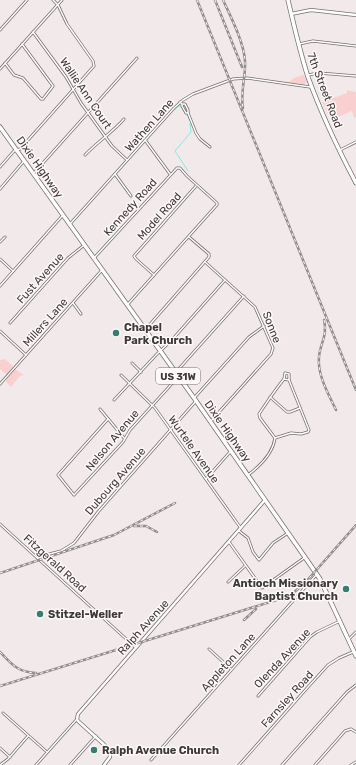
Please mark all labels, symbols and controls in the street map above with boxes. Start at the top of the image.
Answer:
street label: 7th Street Road [304,51,345,130]
street label: Wallie Ann Court [57,55,115,132]
street label: Wathen Lane [122,96,176,154]
street label: Dixie Highway [14,134,66,201]
street label: Kennedy Road [101,176,160,239]
street label: Model Road [135,190,184,243]
street label: Fust Avenue [14,250,67,306]
street label: Millers Lane [20,296,70,349]
street label: Sonne [260,310,283,345]
place label: Chapel Park Church [124,321,192,347]
marker: Chapel Park Church [111,328,121,338]
road number: US 31W [156,368,200,384]
street label: Dixie Highway [202,398,254,465]
street label: Nelson Avenue [83,407,142,474]
street label: Wurtele Avenue [165,413,222,486]
street label: Dubourg Avenue [83,445,148,518]
street label: Fitzgerald Road [21,532,89,595]
place label: Antioch Missionary Baptist Church [233,577,338,603]
marker: Antioch Missionary Baptist Church [341,584,351,594]
street label: Ralph Avenue [115,597,172,658]
place label: Stitzel-Weller [48,608,123,621]
marker: Stitzel-Weller [35,609,45,619]
street label: Olenda Avenue [252,626,313,691]
street label: Appleton Lane [199,630,258,694]
street label: Farnsley Road [259,668,316,730]
place label: Ralph Avenue Church [102,744,219,757]
marker: Ralph Avenue Church [89,745,99,755]

